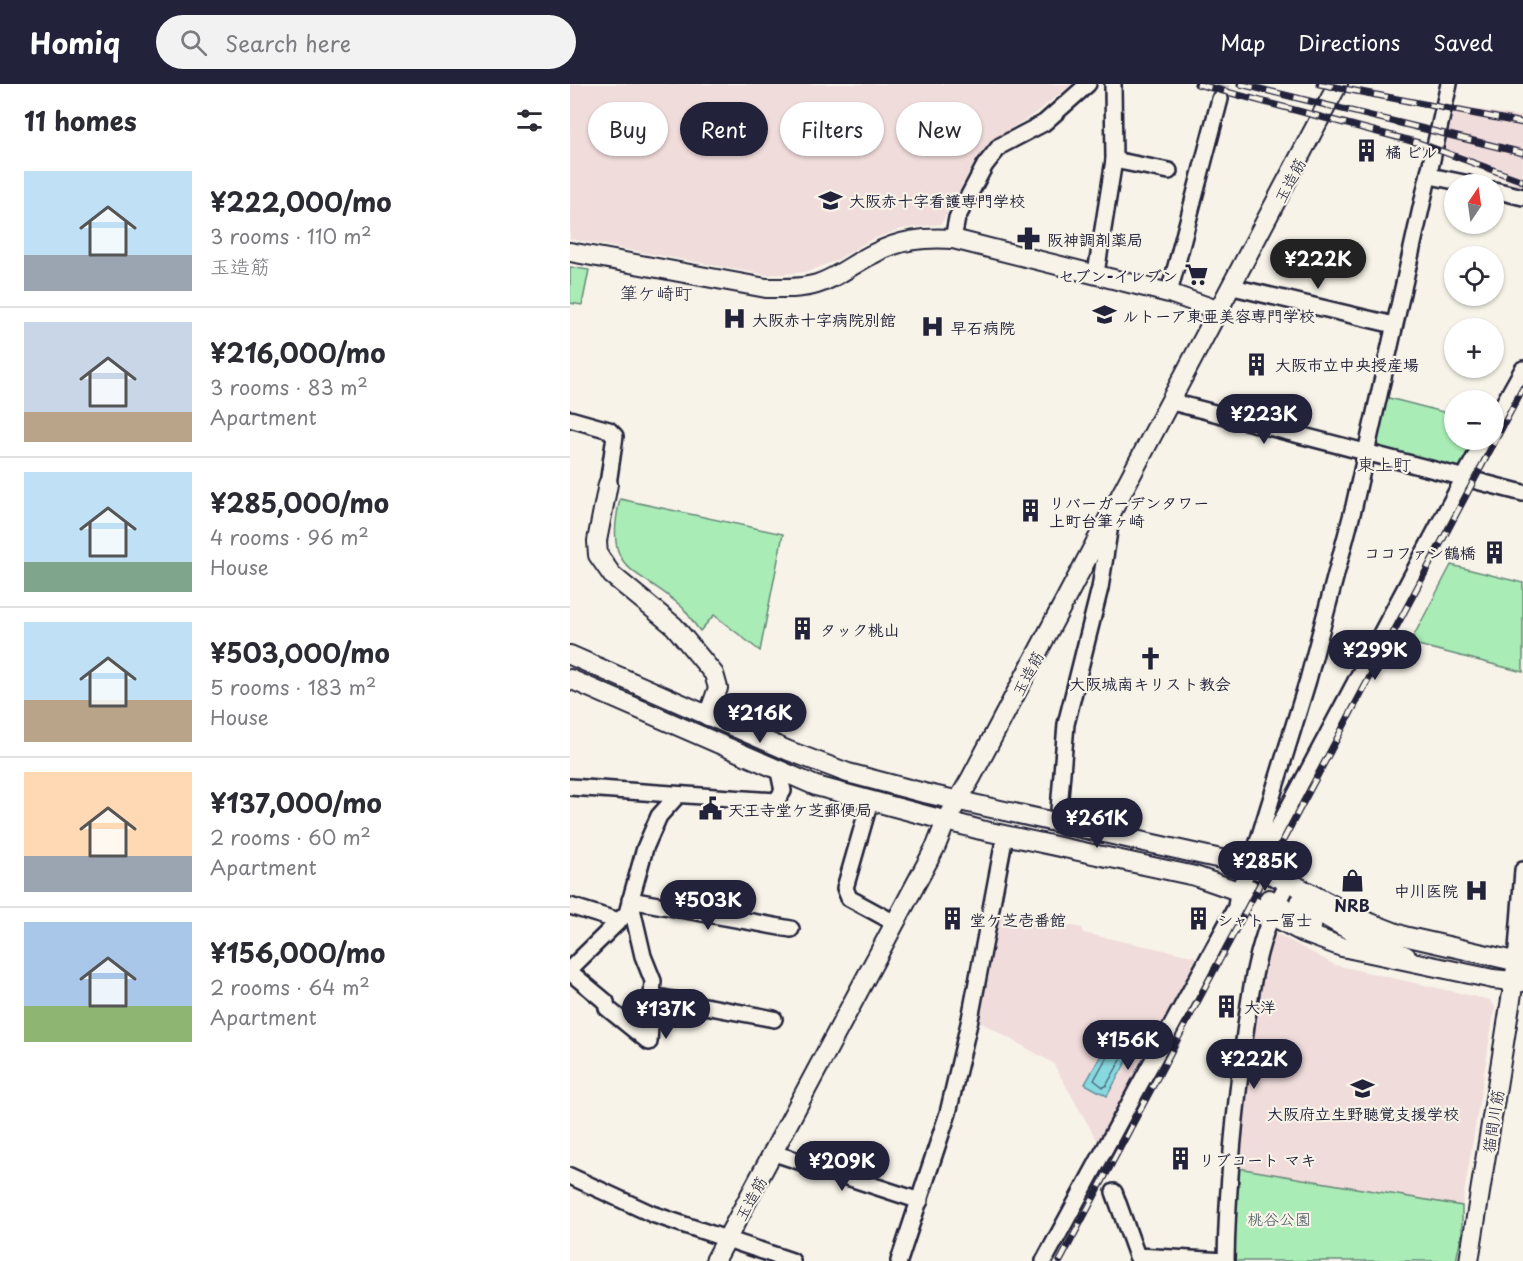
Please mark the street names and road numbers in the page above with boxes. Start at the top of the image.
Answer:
street label: 玉造筋 [1267,153,1311,207]
street label: 玉造筋 [1005,646,1049,700]
street label: 猫間川筋 [1475,1088,1509,1154]
street label: 玉造筋 [728,1171,772,1225]

